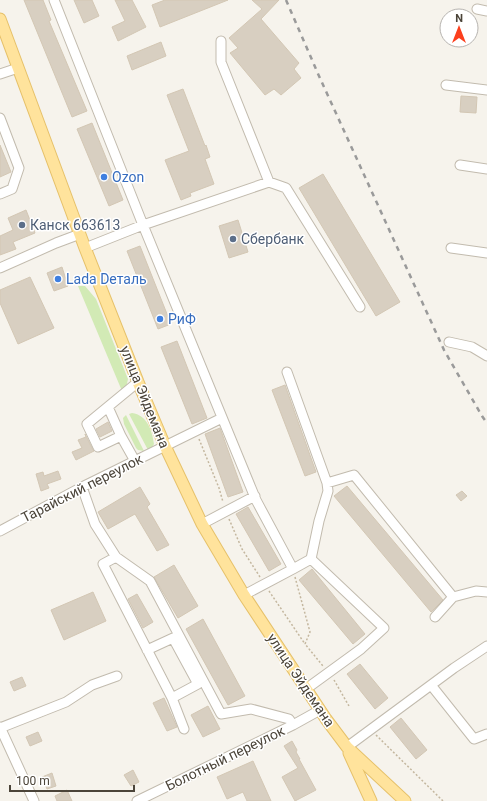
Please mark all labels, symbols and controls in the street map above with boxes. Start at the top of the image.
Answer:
north arrow [439,8,479,48]
text: N [455,12,463,25]
place label: Ozon [112,169,144,185]
marker: Ozon [99,172,109,182]
place label: Канск 663613 [30,217,120,233]
marker: Канск 663613 [17,220,27,230]
place label: Сбербанк [241,231,305,247]
marker: Сбербанк [228,234,238,244]
place label: Lada Dеталь [66,271,147,287]
marker: Lada Dеталь [53,274,63,284]
place label: РиФ [168,311,196,327]
marker: РиФ [155,314,165,324]
street label: улица Эйдемана [117,343,173,451]
street label: Тарайский переулок [19,450,146,526]
street label: улица Эйдемана [264,630,338,730]
street label: Болотный переулок [163,722,288,794]
scale bar [10,767,134,793]
text: 100 m [16,774,50,788]

